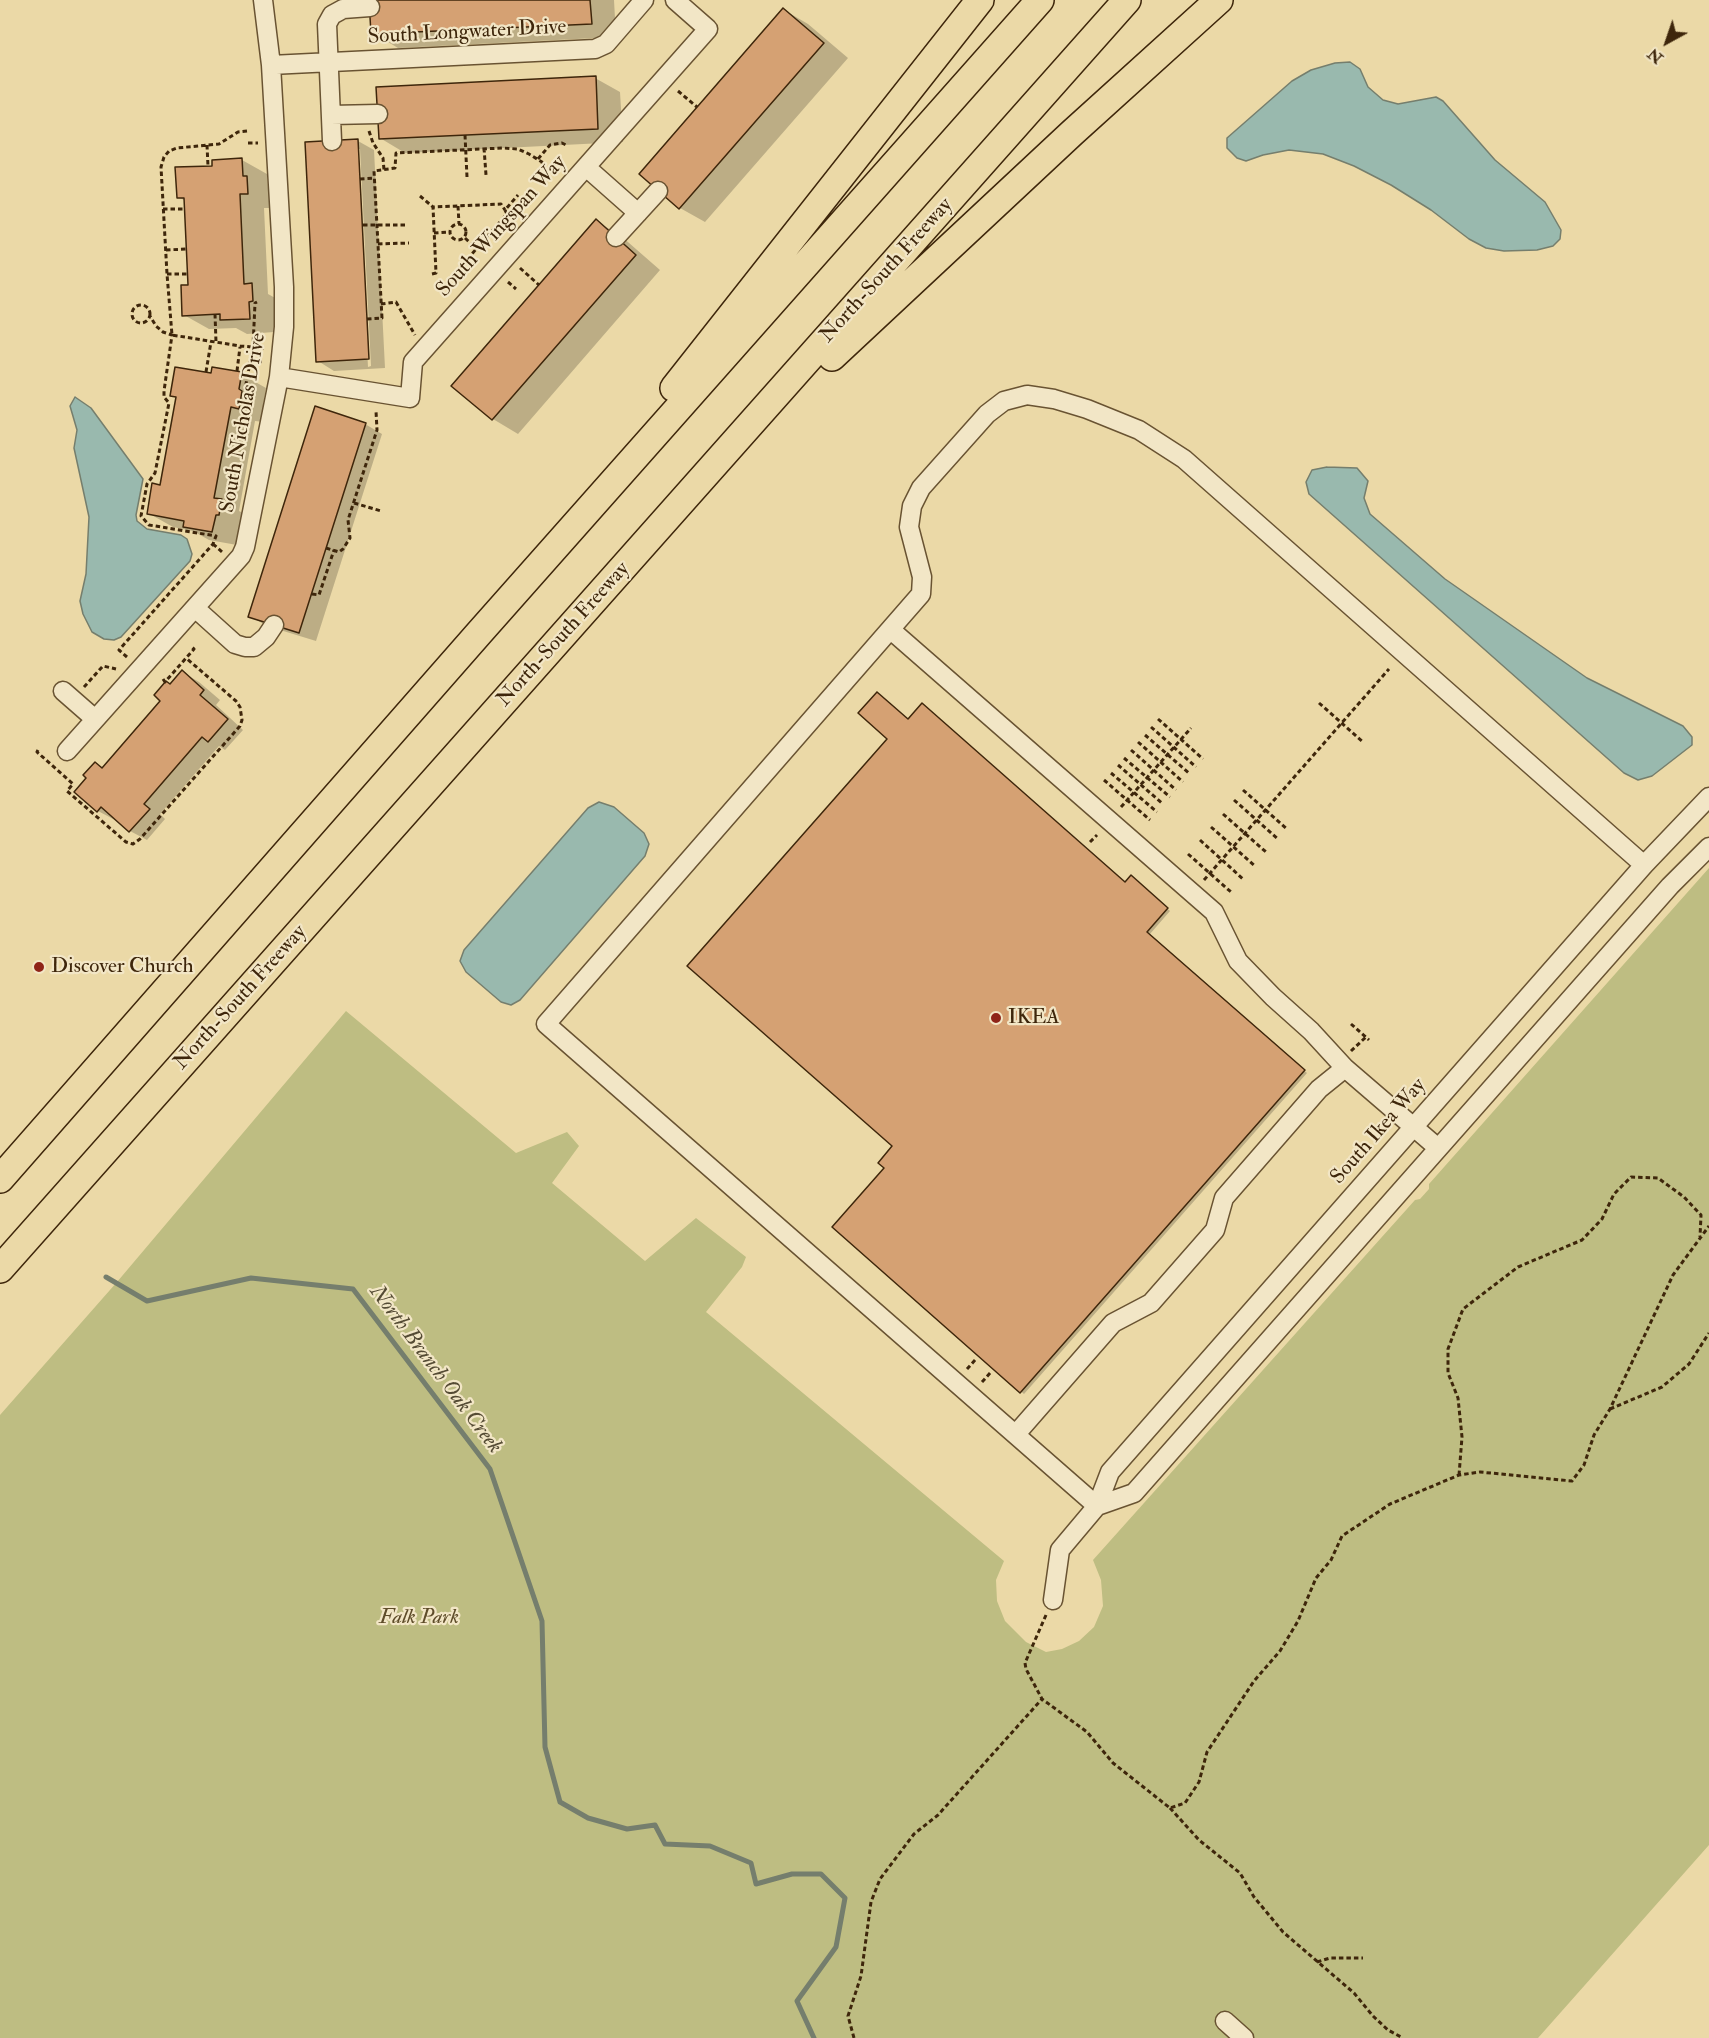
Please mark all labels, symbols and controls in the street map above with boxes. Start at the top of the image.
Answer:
north arrow [1637,12,1697,72]
street label: South Longwater Drive [367,15,567,51]
text: N [1644,44,1667,68]
street label: South Wingspan Way [432,151,572,303]
street label: North-South Freeway [815,193,959,349]
street label: South Nicholas Drive [216,331,272,515]
street label: North-South Freeway [492,557,636,713]
street label: North-South Freeway [169,920,313,1076]
place label: Discover Church [51,954,193,980]
marker: Discover Church [32,960,46,974]
place label: IKEA [1008,1005,1060,1031]
marker: IKEA [989,1011,1003,1025]
street label: South Ikea Way [1326,1074,1432,1190]
water label: North Branch Oak Creek [363,1281,507,1459]
park label: Falk Park [379,1605,459,1631]

